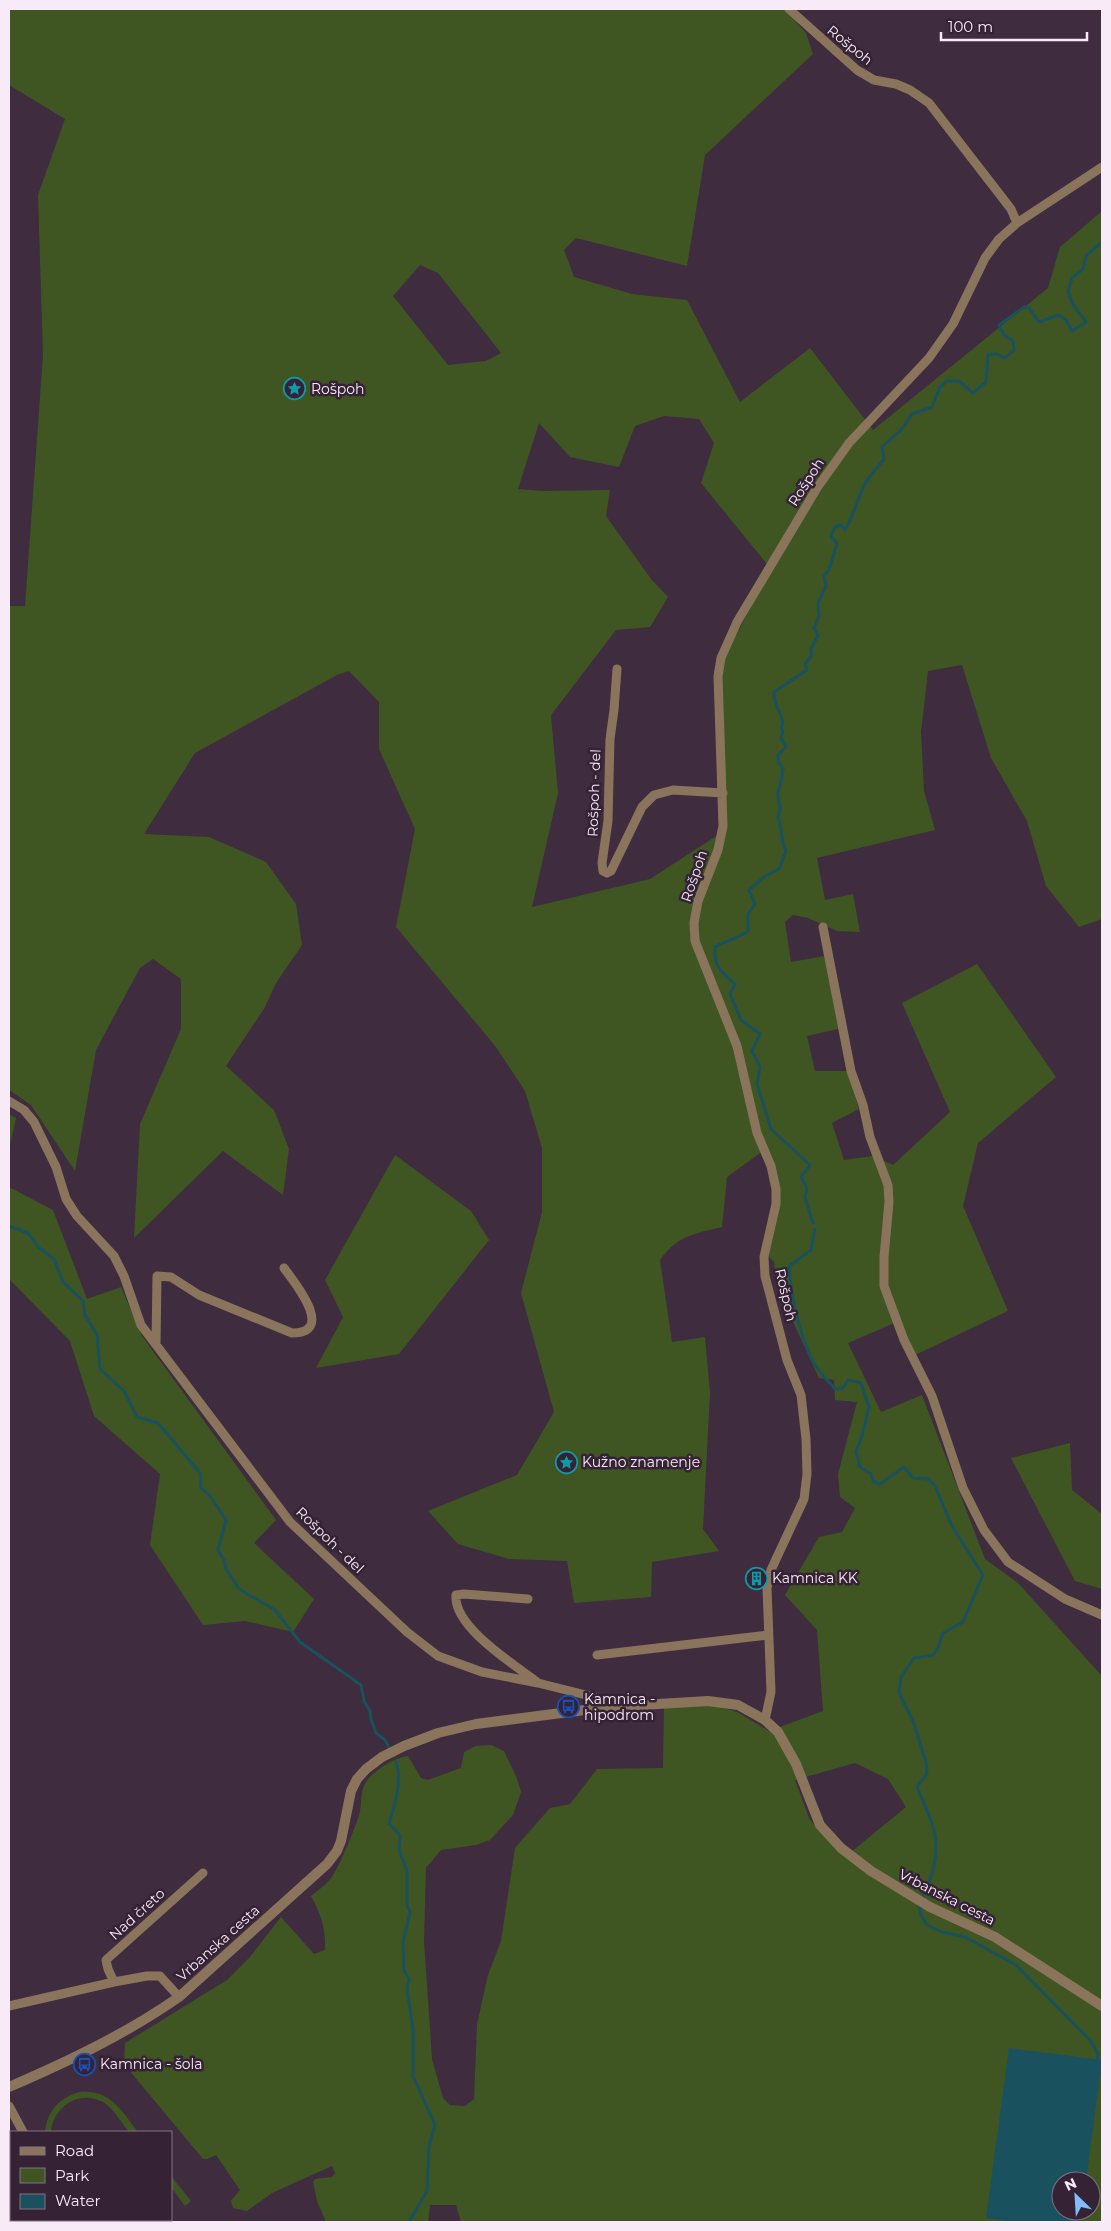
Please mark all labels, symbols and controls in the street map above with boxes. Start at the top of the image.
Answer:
scale bar [941,10,1087,42]
text: 100 m [948,17,993,36]
street label: Rošpoh [824,21,876,69]
place icon: Rošpoh [283,377,307,401]
place label: Rošpoh [311,380,364,398]
street label: Rošpoh [784,455,828,509]
street label: Rošpoh - del [583,749,605,837]
street label: Rošpoh [677,848,711,904]
street label: Rošpoh [771,1267,801,1323]
place icon: Kužno znamenje [554,1450,578,1474]
place label: Kužno znamenje [582,1453,700,1471]
street label: Rošpoh - del [292,1503,368,1577]
building icon: Kamnica KK [744,1566,768,1590]
place label: Kamnica KK [772,1569,858,1587]
place label: Kamnica - hipodrom [584,1690,655,1724]
bus stop icon: Kamnica - hipodrom [556,1695,580,1719]
street label: Vrbanska cesta [896,1865,998,1929]
street label: Nad čreto [105,1884,169,1944]
street label: Vrbanska cesta [173,1901,263,1985]
bus stop icon: Kamnica - šola [72,2052,96,2076]
place label: Kamnica - šola [100,2055,203,2073]
legend [10,2131,172,2221]
text: Road [55,2141,94,2160]
text: Park [55,2166,89,2185]
north arrow [1051,2171,1101,2221]
text: N [1062,2174,1079,2195]
text: Water [55,2191,101,2210]

